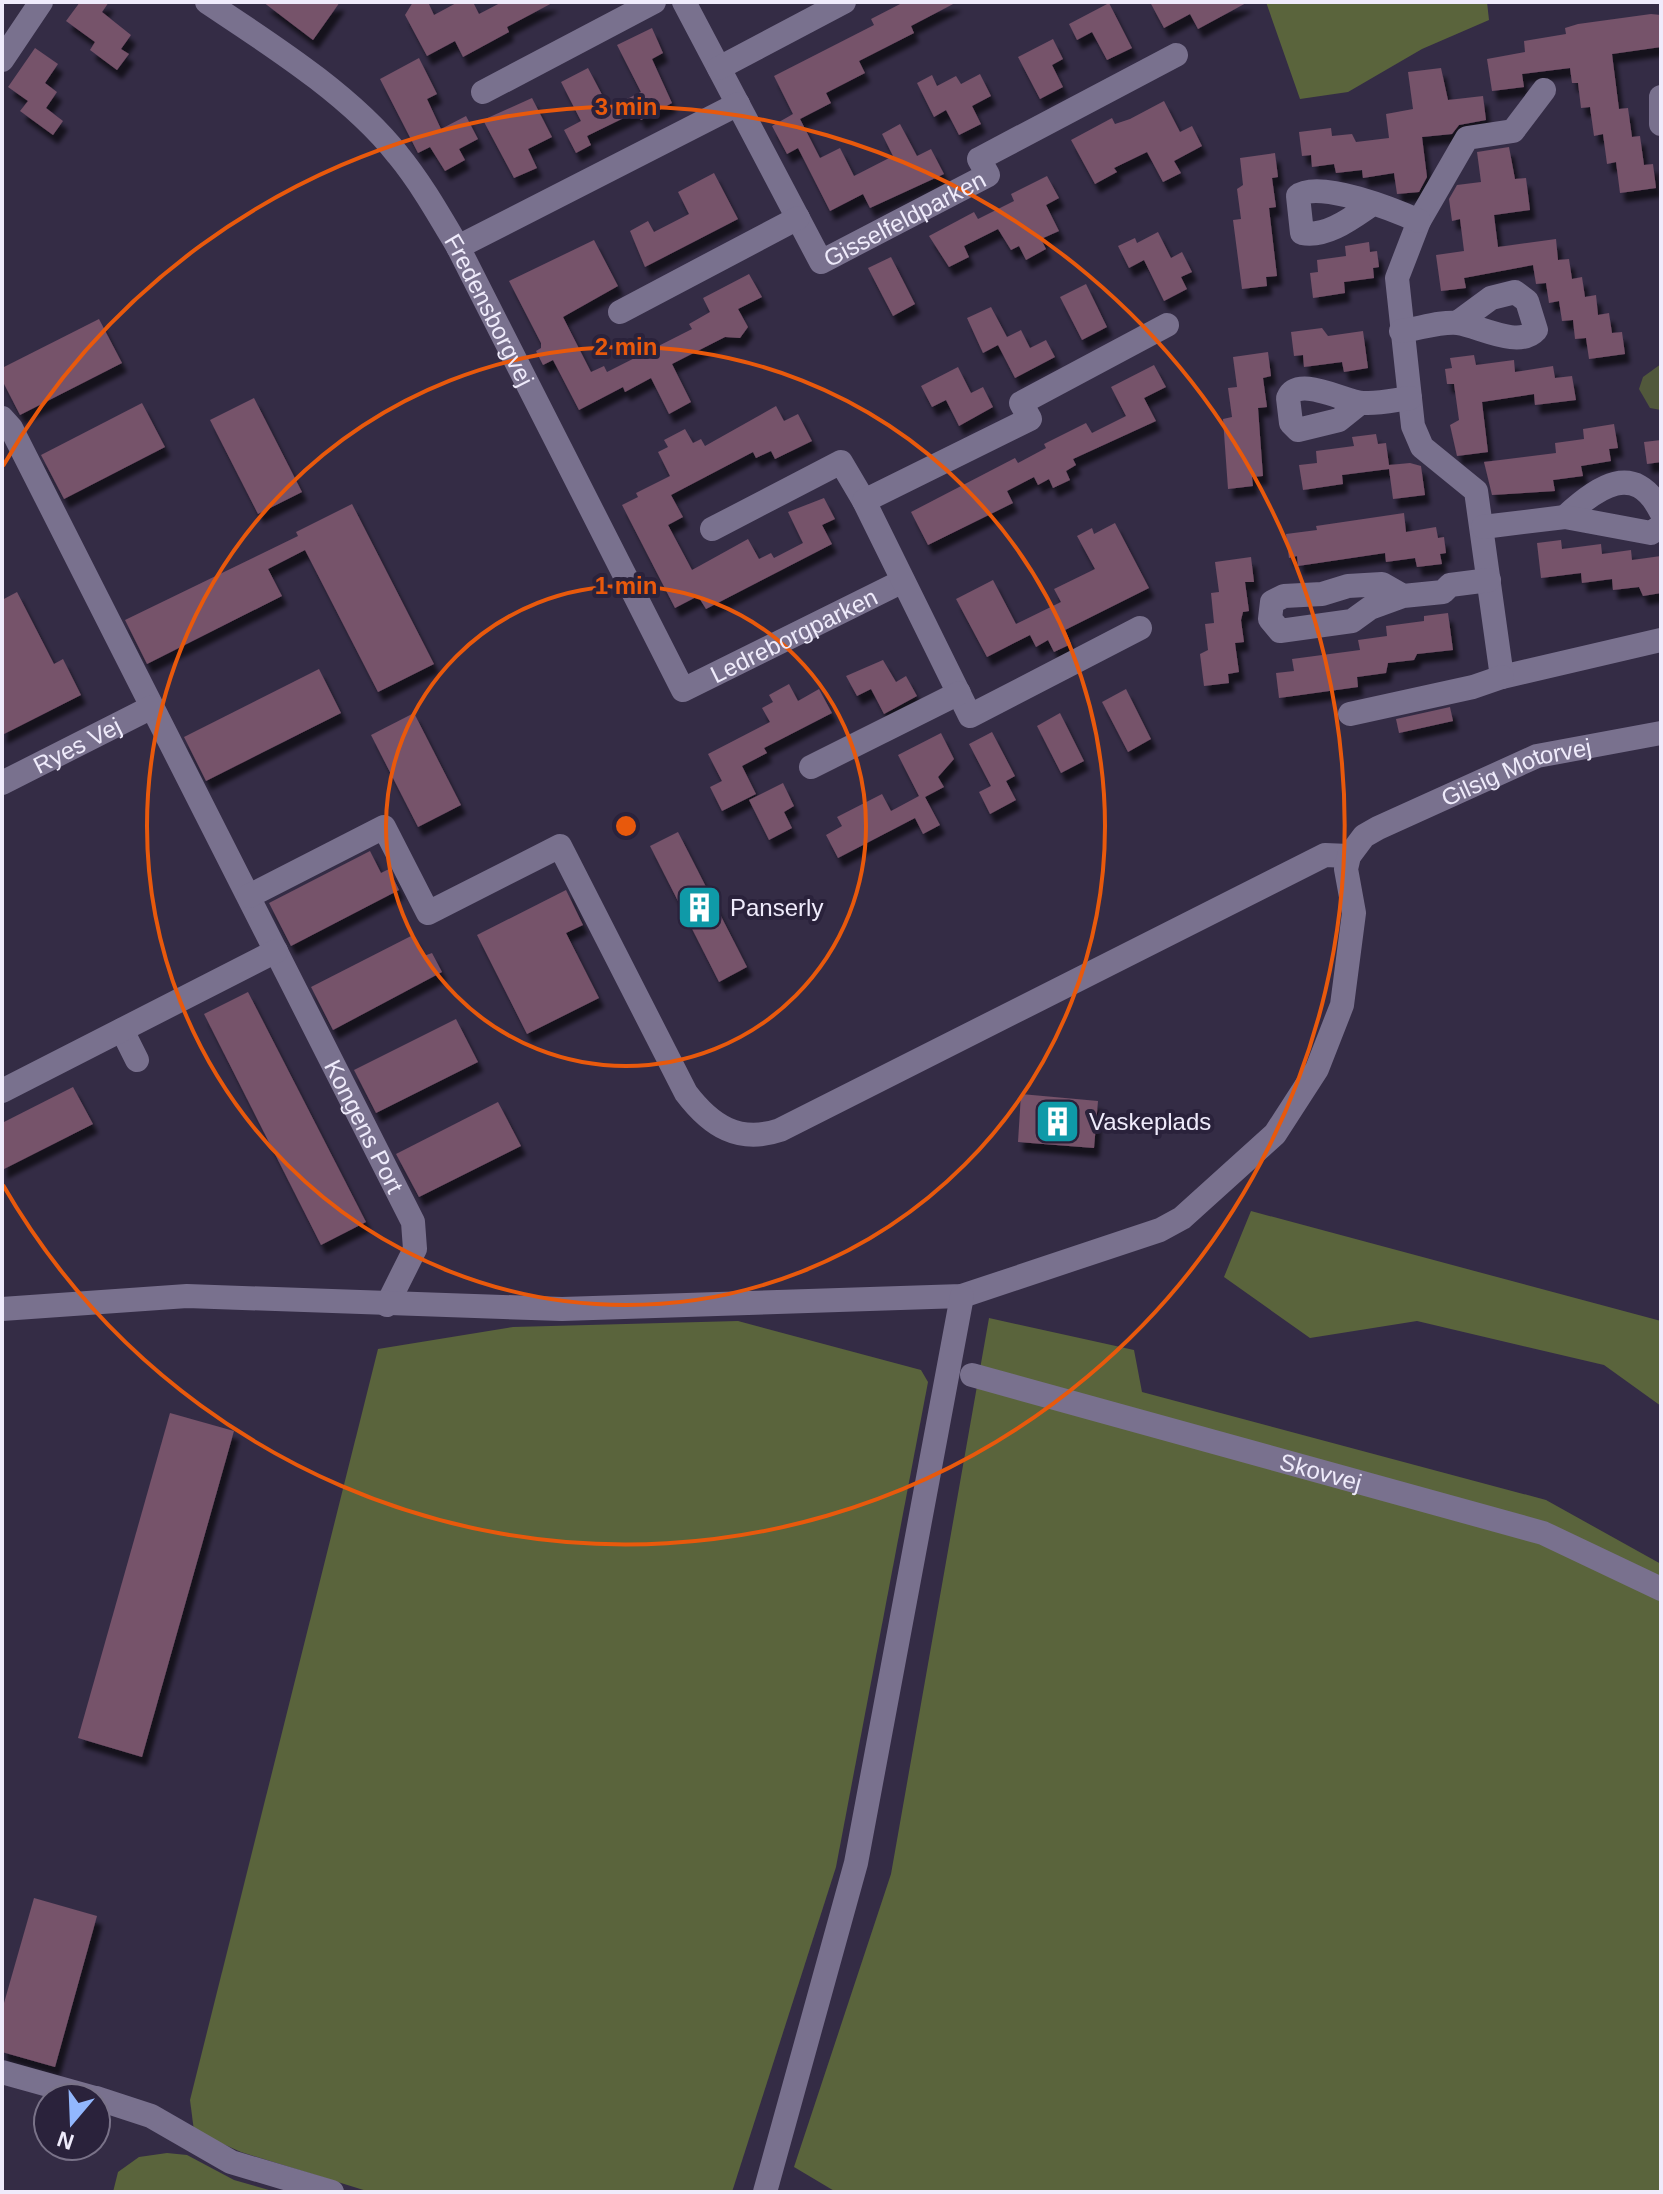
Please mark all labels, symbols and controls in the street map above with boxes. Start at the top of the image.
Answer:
text: 3 min [595,93,657,120]
street label: Gisselfeldparken [819,165,990,272]
street label: Fredensborgvej [440,229,540,390]
text: 2 min [595,333,657,360]
text: 1 min [595,572,657,599]
street label: Ledreborgparken [706,582,882,688]
street label: Ryes Vej [29,712,125,778]
street label: Gilsig Motorvej [1437,733,1593,811]
centre of rings [612,812,640,840]
building icon: Panserly [675,883,723,931]
place label: Panserly [730,894,823,921]
street label: Kongens Port [320,1055,410,1197]
building icon: Vaskeplads [1034,1097,1082,1145]
place label: Vaskeplads [1089,1108,1211,1135]
street label: Skovvej [1277,1447,1365,1496]
north arrow [32,2082,112,2162]
text: N [54,2126,77,2155]

